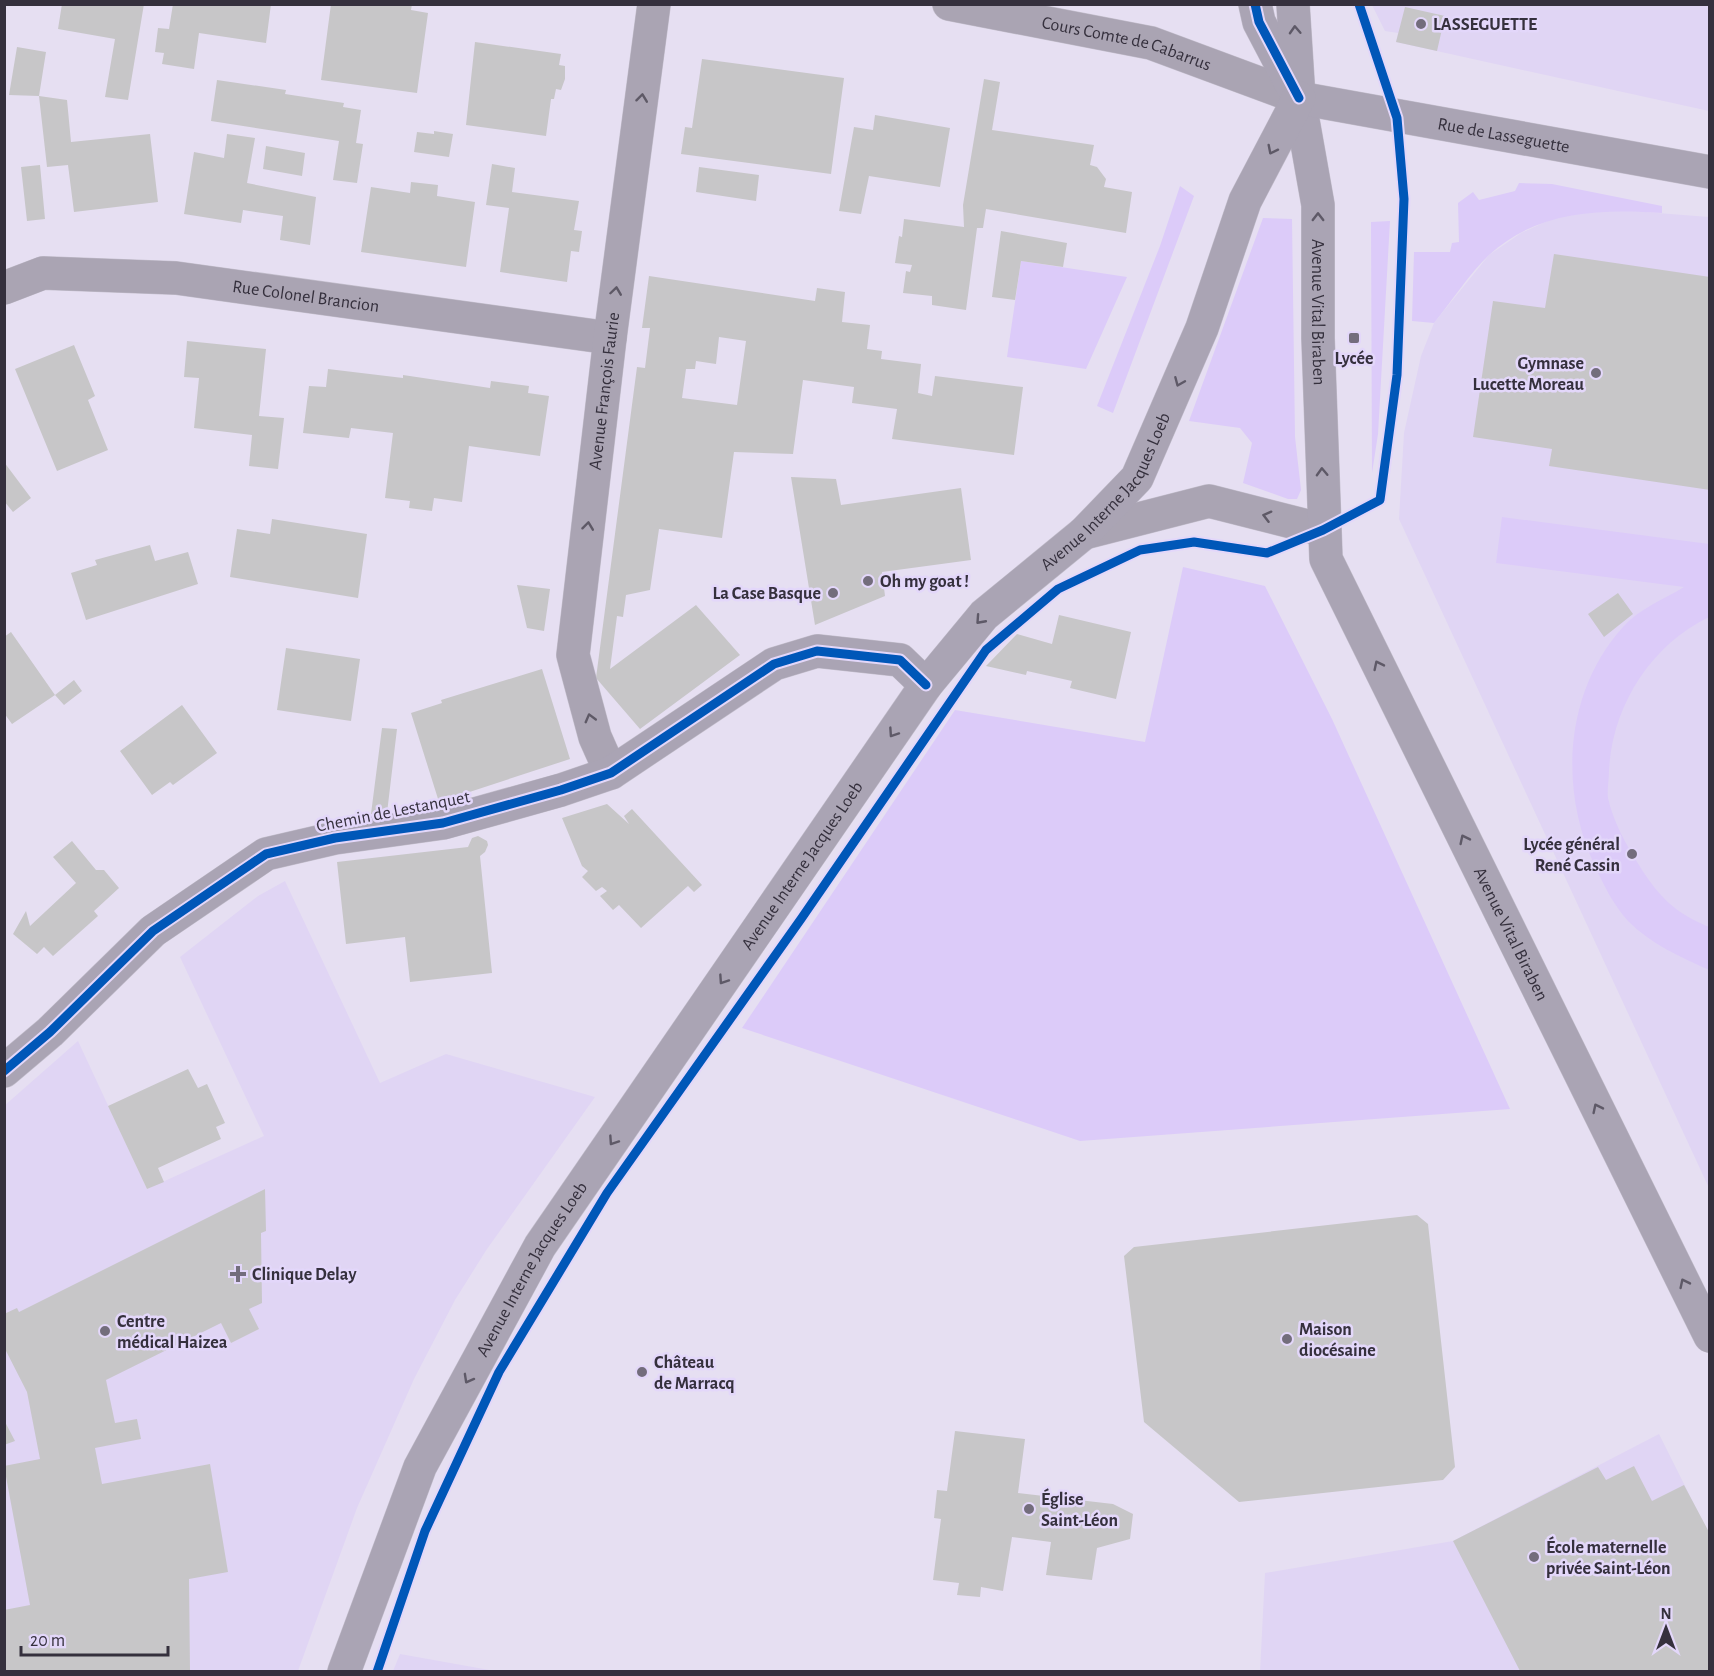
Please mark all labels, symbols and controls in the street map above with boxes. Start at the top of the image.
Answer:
street label: Cours Comte de Cabarrus [1040,14,1213,74]
place label: LASSEGUETTE [1433,16,1537,34]
marker: LASSEGUETTE [1414,17,1428,31]
one-way arrow [1289,26,1302,35]
one-way arrow [636,93,648,102]
street label: Rue de Lasseguette [1436,115,1571,157]
one-way arrow [1268,144,1279,154]
one-way arrow [1312,212,1324,221]
street label: Avenue Vital Biraben [1308,239,1328,386]
street label: Rue Colonel Brancion [231,278,380,316]
one-way arrow [610,287,622,296]
street label: Avenue François Faurie [587,311,623,471]
marker: Lycée [1347,331,1361,345]
place label: Lycée [1334,350,1374,368]
place label: Gymnase Lucette Moreau [1472,355,1585,394]
marker: Gymnase Lucette Moreau [1589,366,1603,380]
one-way arrow [1174,376,1186,387]
street label: Avenue Interne Jacques Loeb [1038,410,1174,575]
one-way arrow [1315,467,1328,476]
one-way arrow [1262,511,1272,523]
one-way arrow [581,522,594,531]
place label: Oh my goat ! [880,573,969,591]
marker: Oh my goat ! [861,574,875,588]
place label: La Case Basque [713,585,821,603]
marker: La Case Basque [826,586,840,600]
one-way arrow [976,614,987,624]
one-way arrow [1373,660,1385,671]
one-way arrow [585,713,597,724]
one-way arrow [889,727,900,738]
street label: Avenue Interne Jacques Loeb [738,778,867,954]
street label: Chemin de Lestanquet [315,788,472,836]
one-way arrow [1460,835,1472,846]
place label: Lycée général René Cassin [1523,836,1620,875]
marker: Lycée général René Cassin [1625,847,1639,861]
street label: Avenue Vital Biraben [1470,865,1551,1004]
one-way arrow [719,974,730,985]
one-way arrow [1593,1104,1605,1115]
one-way arrow [609,1135,620,1146]
street label: Avenue Interne Jacques Loeb [474,1179,591,1360]
marker: Clinique Delay [229,1265,247,1283]
place label: Clinique Delay [252,1266,357,1284]
one-way arrow [1679,1279,1691,1290]
place label: Centre médical Haizea [117,1313,228,1352]
place label: Maison diocésaine [1299,1321,1376,1360]
marker: Centre médical Haizea [98,1324,112,1338]
marker: Maison diocésaine [1280,1332,1294,1346]
place label: Château de Marracq [654,1354,735,1393]
marker: Château de Marracq [635,1365,649,1379]
one-way arrow [464,1373,475,1383]
place label: Église Saint-Léon [1041,1488,1118,1530]
marker: Église Saint-Léon [1022,1502,1036,1516]
place label: École maternelle privée Saint-Léon [1546,1536,1671,1578]
marker: École maternelle privée Saint-Léon [1527,1550,1541,1564]
north arrow [1636,1598,1696,1658]
text: N [1660,1606,1672,1622]
scale bar [21,1619,168,1657]
text: 20 m [30,1632,65,1650]

